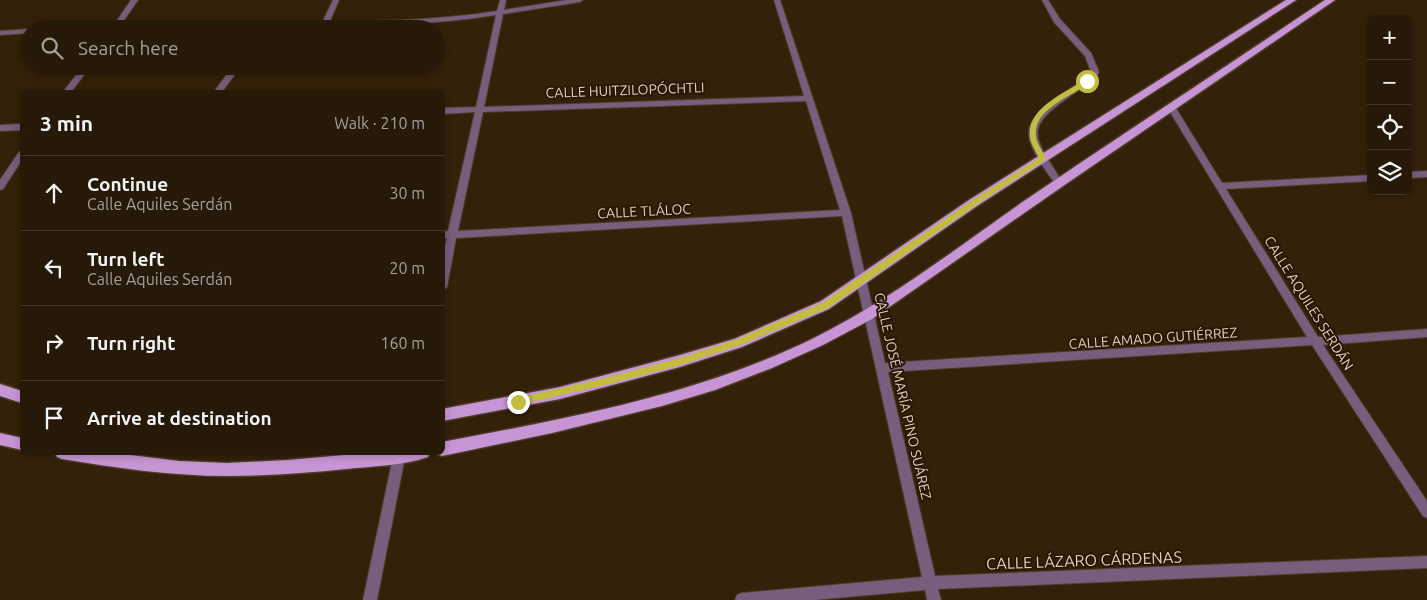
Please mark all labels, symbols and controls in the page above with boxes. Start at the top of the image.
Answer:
map controls [1367,15,1412,195]
button: + [1367,15,1412,60]
search box [20,20,445,75]
icon: search [38,34,66,62]
text: Search here [78,37,178,59]
button: − [1367,60,1412,105]
route start [1076,70,1099,93]
street label: CALLE HUITZILOPÓCHTLI [545,78,705,101]
button: locate [1367,105,1412,150]
text: 3 min [40,111,93,135]
text: Walk · 210 m [334,114,425,132]
button: layers [1367,150,1412,195]
text: Continue [87,173,168,195]
icon: ahead [40,179,68,207]
text: 30 m [389,184,425,202]
text: Calle Aquiles Serdán [87,195,232,213]
street label: CALLE TLÁLOC [597,200,692,221]
street label: CALLE AQUILES SERDÁN [1261,233,1358,373]
text: Turn left [87,248,165,270]
icon: left [40,254,68,282]
text: 20 m [389,259,425,277]
text: Calle Aquiles Serdán [87,270,232,288]
street label: CALLE JOSÉ MARÍA PINO SUÁREZ [871,291,936,501]
street label: CALLE AMADO GUTIÉRREZ [1068,323,1238,352]
icon: right [40,329,68,357]
text: Turn right [87,332,175,354]
text: 160 m [380,334,425,352]
route end [507,391,530,414]
icon: arrive [40,404,68,432]
text: Arrive at destination [87,407,272,429]
street label: CALLE LÁZARO CÁRDENAS [986,546,1182,572]

